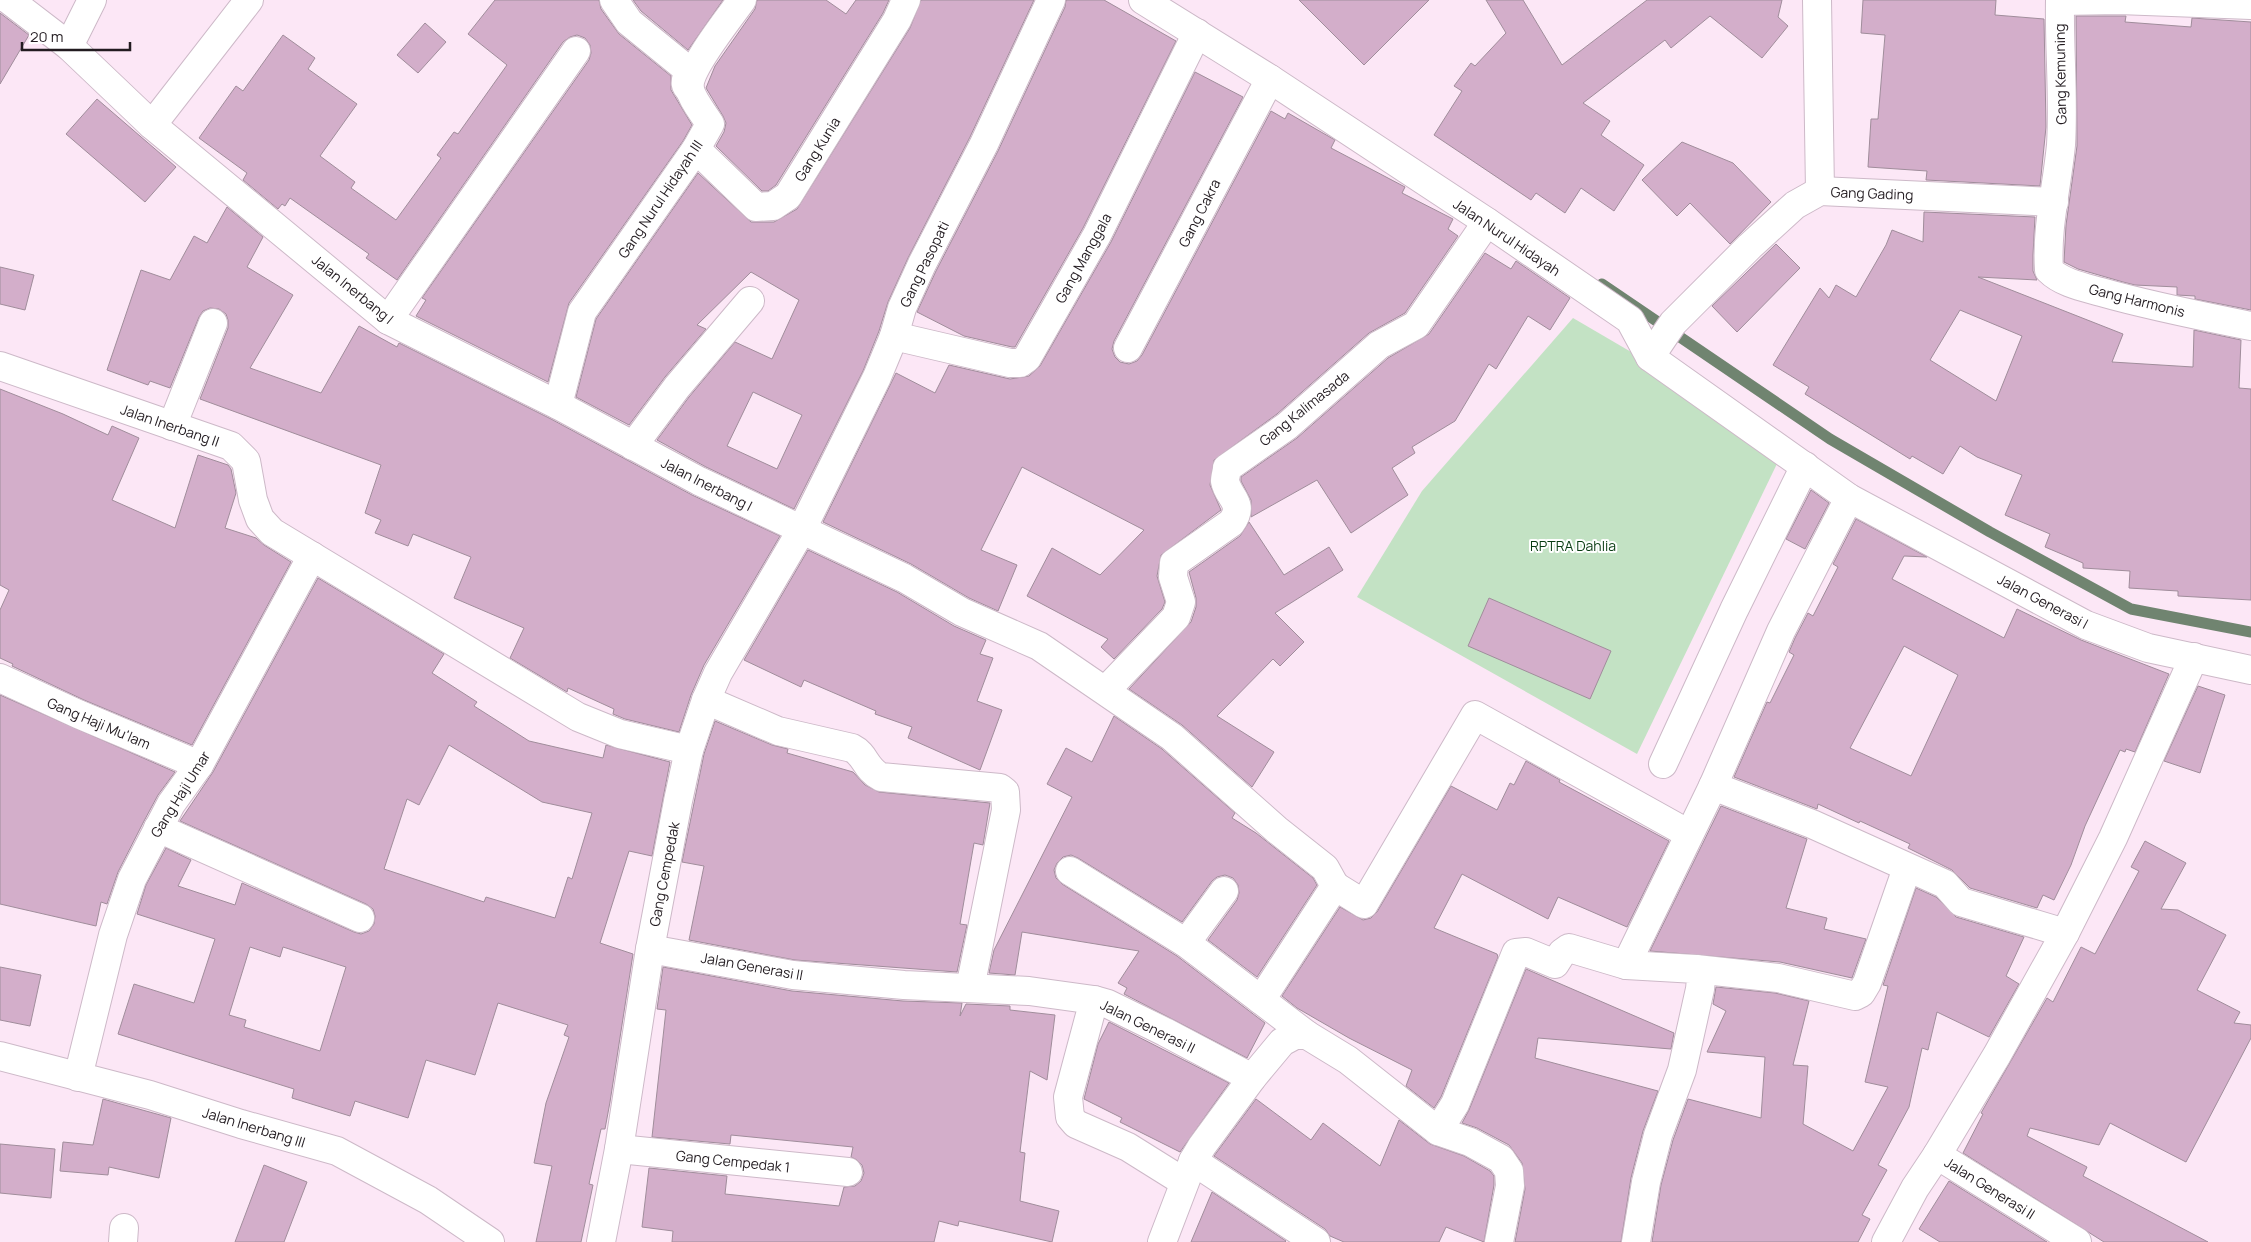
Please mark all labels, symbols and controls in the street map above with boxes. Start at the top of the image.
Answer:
scale bar [22,20,130,52]
street label: Gang Kemuning [2050,23,2070,125]
text: 20 m [30,26,63,47]
street label: Gang Kunia [790,113,844,185]
street label: Gang Nurul Hidayah III [613,136,707,262]
street label: Gang Cakra [1174,176,1224,250]
street label: Gang Gading [1830,182,1914,204]
street label: Jalan Nurul Hidayah [1450,194,1564,280]
street label: Gang Manggala [1050,210,1116,306]
street label: Gang Pasopati [895,218,953,310]
street label: Jalan Inerbang I [308,250,398,328]
street label: Gang Harmonis [2087,279,2187,321]
street label: Gang Kalimasada [1255,366,1353,450]
street label: Jalan Inerbang II [118,399,222,451]
street label: Jalan Inerbang I [658,453,756,515]
park label: RPTRA Dahlia [1530,536,1616,555]
street label: Jalan Generasi I [1994,569,2092,633]
street label: Gang Haji Mu'lam [44,693,154,753]
street label: Gang Haji Umar [146,747,214,841]
street label: Gang Cempedak [645,819,684,928]
street label: Jalan Generasi II [700,948,804,984]
street label: Jalan Generasi II [1097,995,1199,1057]
street label: Jalan Inerbang III [200,1102,308,1152]
street label: Gang Cempedak 1 [675,1146,791,1176]
street label: Jalan Generasi II [1941,1153,2039,1223]

